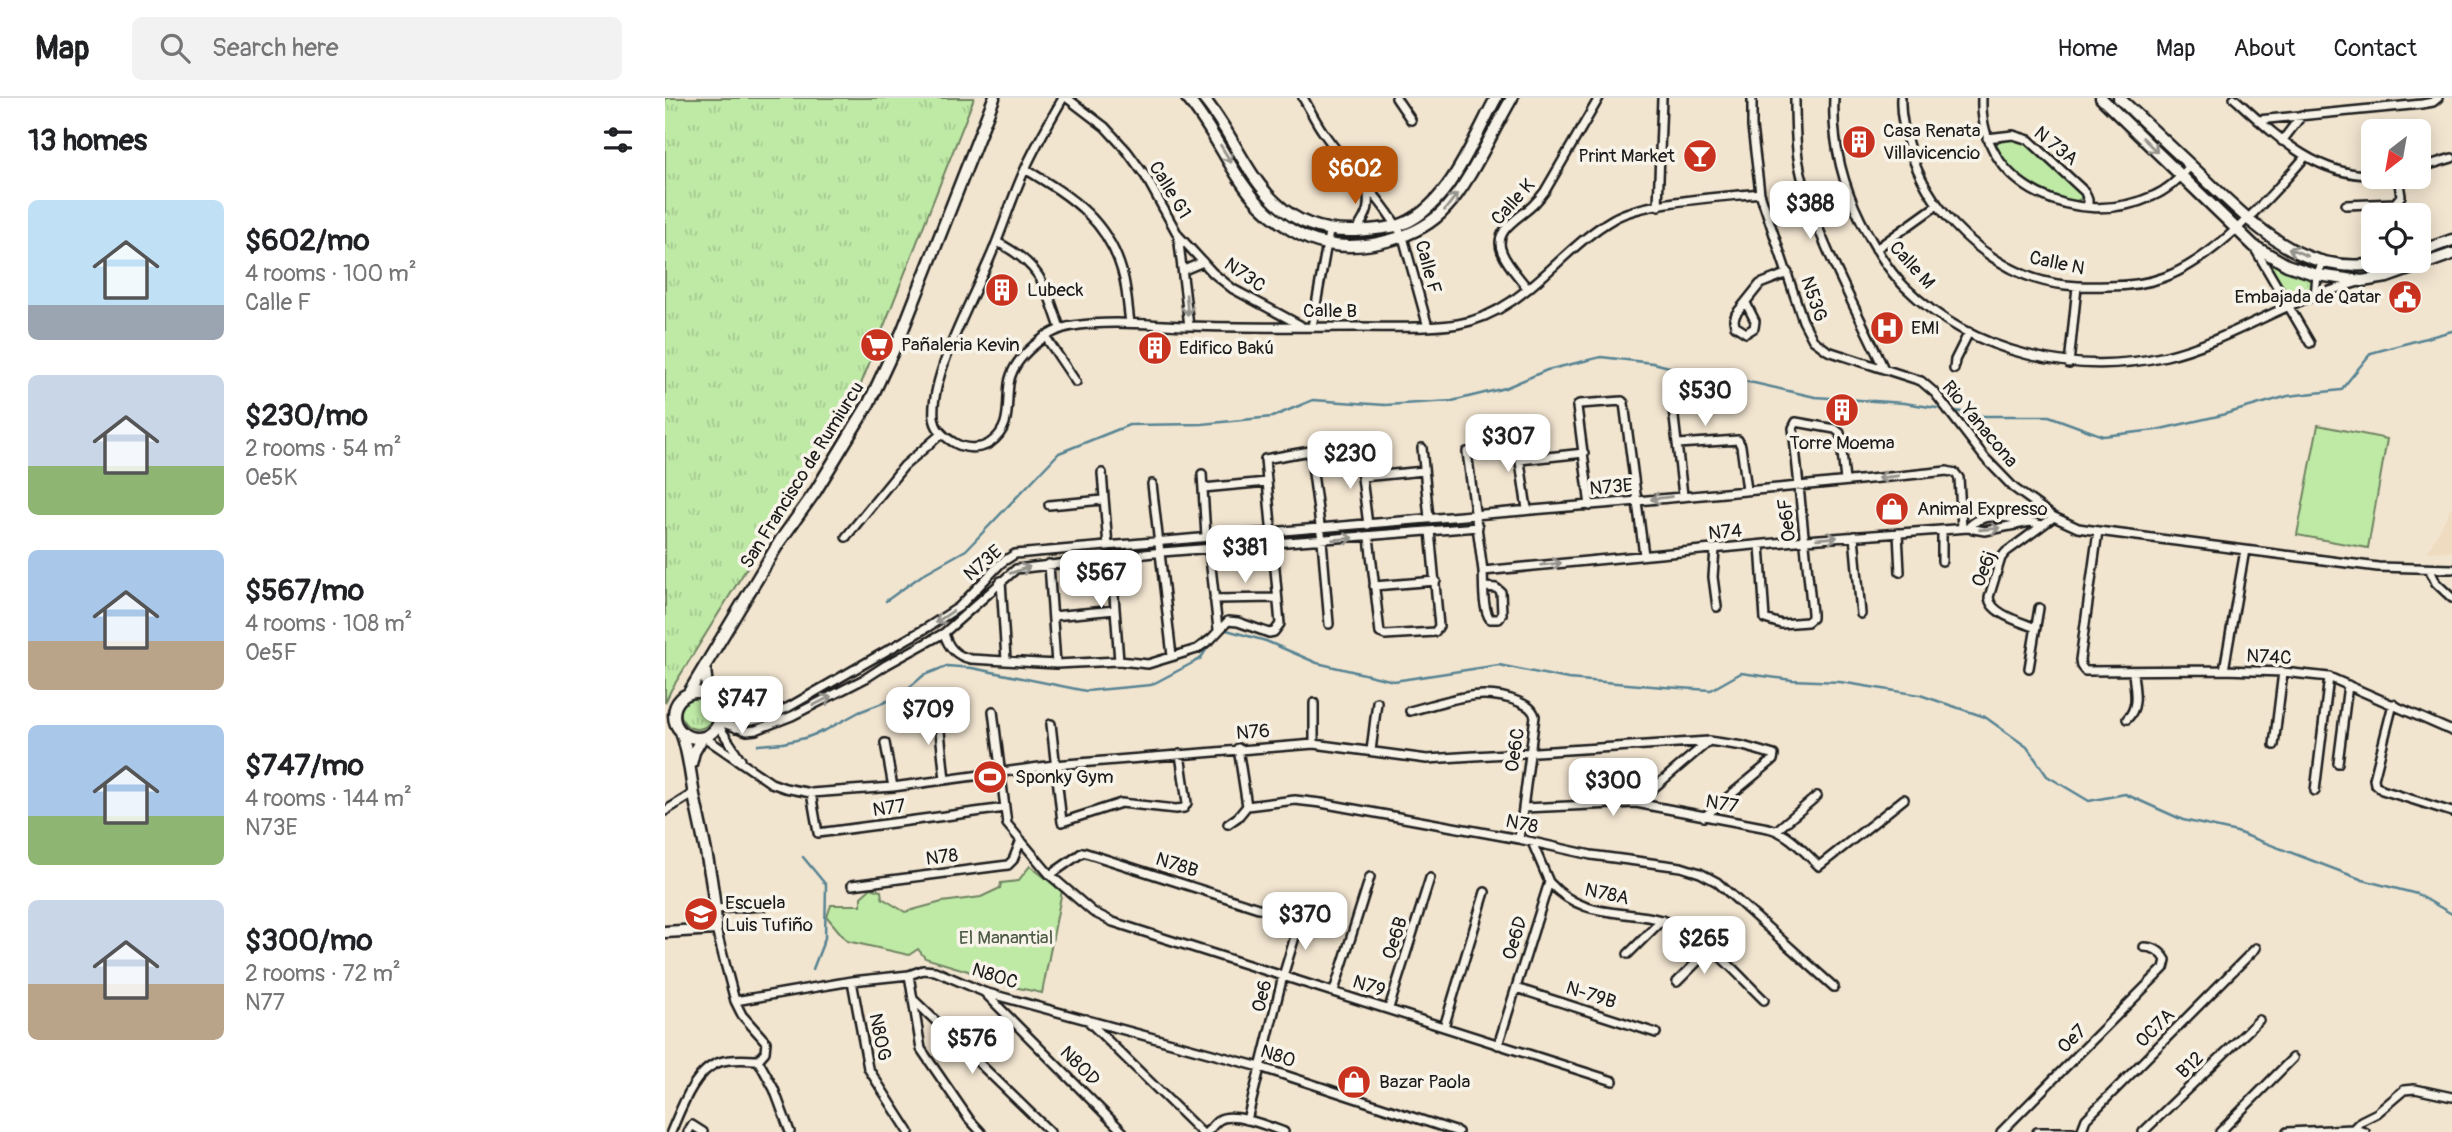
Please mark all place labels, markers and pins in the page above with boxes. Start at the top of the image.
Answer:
place label: Casa Renata Villavicencio [1883,119,1981,165]
building icon: Casa Renata Villavicencio [1840,123,1878,161]
bar icon: Print Market [1681,137,1719,175]
place label: Print Market [1578,144,1675,168]
pin: $602 [1314,146,1396,206]
pin: $388 [1769,181,1851,241]
building icon: Lubeck [983,271,1021,309]
place label: Lubeck [1027,278,1084,302]
public building icon: Embajada de Qatar [2386,278,2424,316]
place label: Embajada de Qatar [2234,285,2381,309]
hospital icon: EMI [1868,309,1906,347]
place label: EMI [1911,316,1940,340]
supermarket icon: Pañaleria Kevin [858,326,896,364]
building icon: Edifico Bakú [1136,329,1174,367]
place label: Pañaleria Kevin [901,333,1020,357]
place label: Edifico Bakú [1179,336,1274,360]
pin: $530 [1664,368,1746,428]
building icon: Torre Moema [1823,391,1861,429]
pin: $307 [1467,414,1549,474]
place label: Torre Moema [1789,431,1895,455]
pin: $230 [1309,432,1391,491]
shop icon: Animal Expresso [1873,490,1911,528]
place label: Animal Expresso [1917,497,2048,521]
pin: $381 [1204,526,1286,585]
pin: $567 [1060,550,1142,610]
pin: $747 [701,676,783,736]
pin: $709 [887,688,969,747]
sports icon: Sponky Gym [971,758,1009,796]
pin: $300 [1572,758,1654,818]
place label: Sponky Gym [1015,765,1114,789]
place label: Escuela Luis Tufiño [725,891,813,937]
pin: $370 [1264,892,1346,952]
school or university icon: Escuela Luis Tufiño [682,895,720,933]
pin: $265 [1663,916,1745,976]
pin: $576 [931,1016,1013,1076]
shop icon: Bazar Paola [1335,1063,1373,1101]
place label: Bazar Paola [1379,1070,1471,1094]

